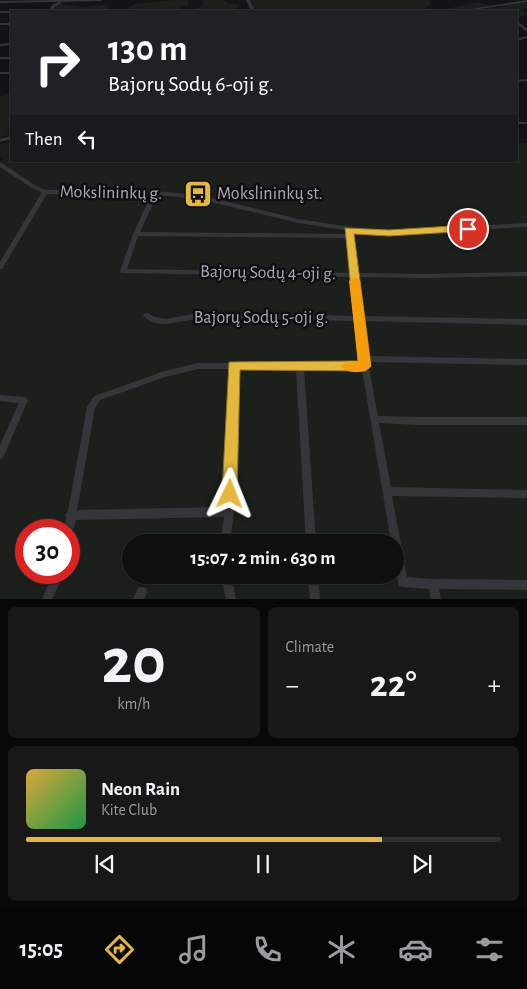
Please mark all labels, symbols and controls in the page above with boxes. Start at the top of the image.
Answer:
icon: right [25,30,90,95]
text: 130 m [108,32,187,67]
text: Bajorų Sodų 6-oji g. [108,73,274,95]
icon: left [73,125,101,153]
text: Then [25,130,63,149]
bus stop icon: Mokslininkų st. [183,179,213,209]
street label: Mokslininkų g. [60,183,162,203]
place label: Mokslininkų st. [217,185,323,203]
pin [447,208,489,250]
icon: arrive [454,215,482,243]
street label: Bajorų Sodų 4-oji g. [200,263,336,283]
street label: Bajorų Sodų 5-oji g. [194,309,328,327]
position arrow [203,467,255,519]
speed limit sign: 30 [15,519,80,584]
text: 15:07 · 2 min · 630 m [190,549,336,568]
text: 20 [102,630,166,695]
text: Climate [286,639,334,655]
text: 22° [370,666,417,704]
text: − [286,672,299,700]
text: + [488,672,501,700]
text: km/h [117,696,150,712]
text: Neon Rain [101,780,180,799]
text: Kite Club [101,802,157,818]
icon: previous [91,850,119,878]
icon: pause [249,850,277,878]
icon: next [408,850,436,878]
icon: directions [102,932,137,967]
icon: music [176,932,211,967]
icon: phone [250,932,285,967]
icon: climate [324,932,359,967]
icon: car [398,932,433,967]
icon: filters [472,932,507,967]
text: 15:05 [20,938,63,960]

